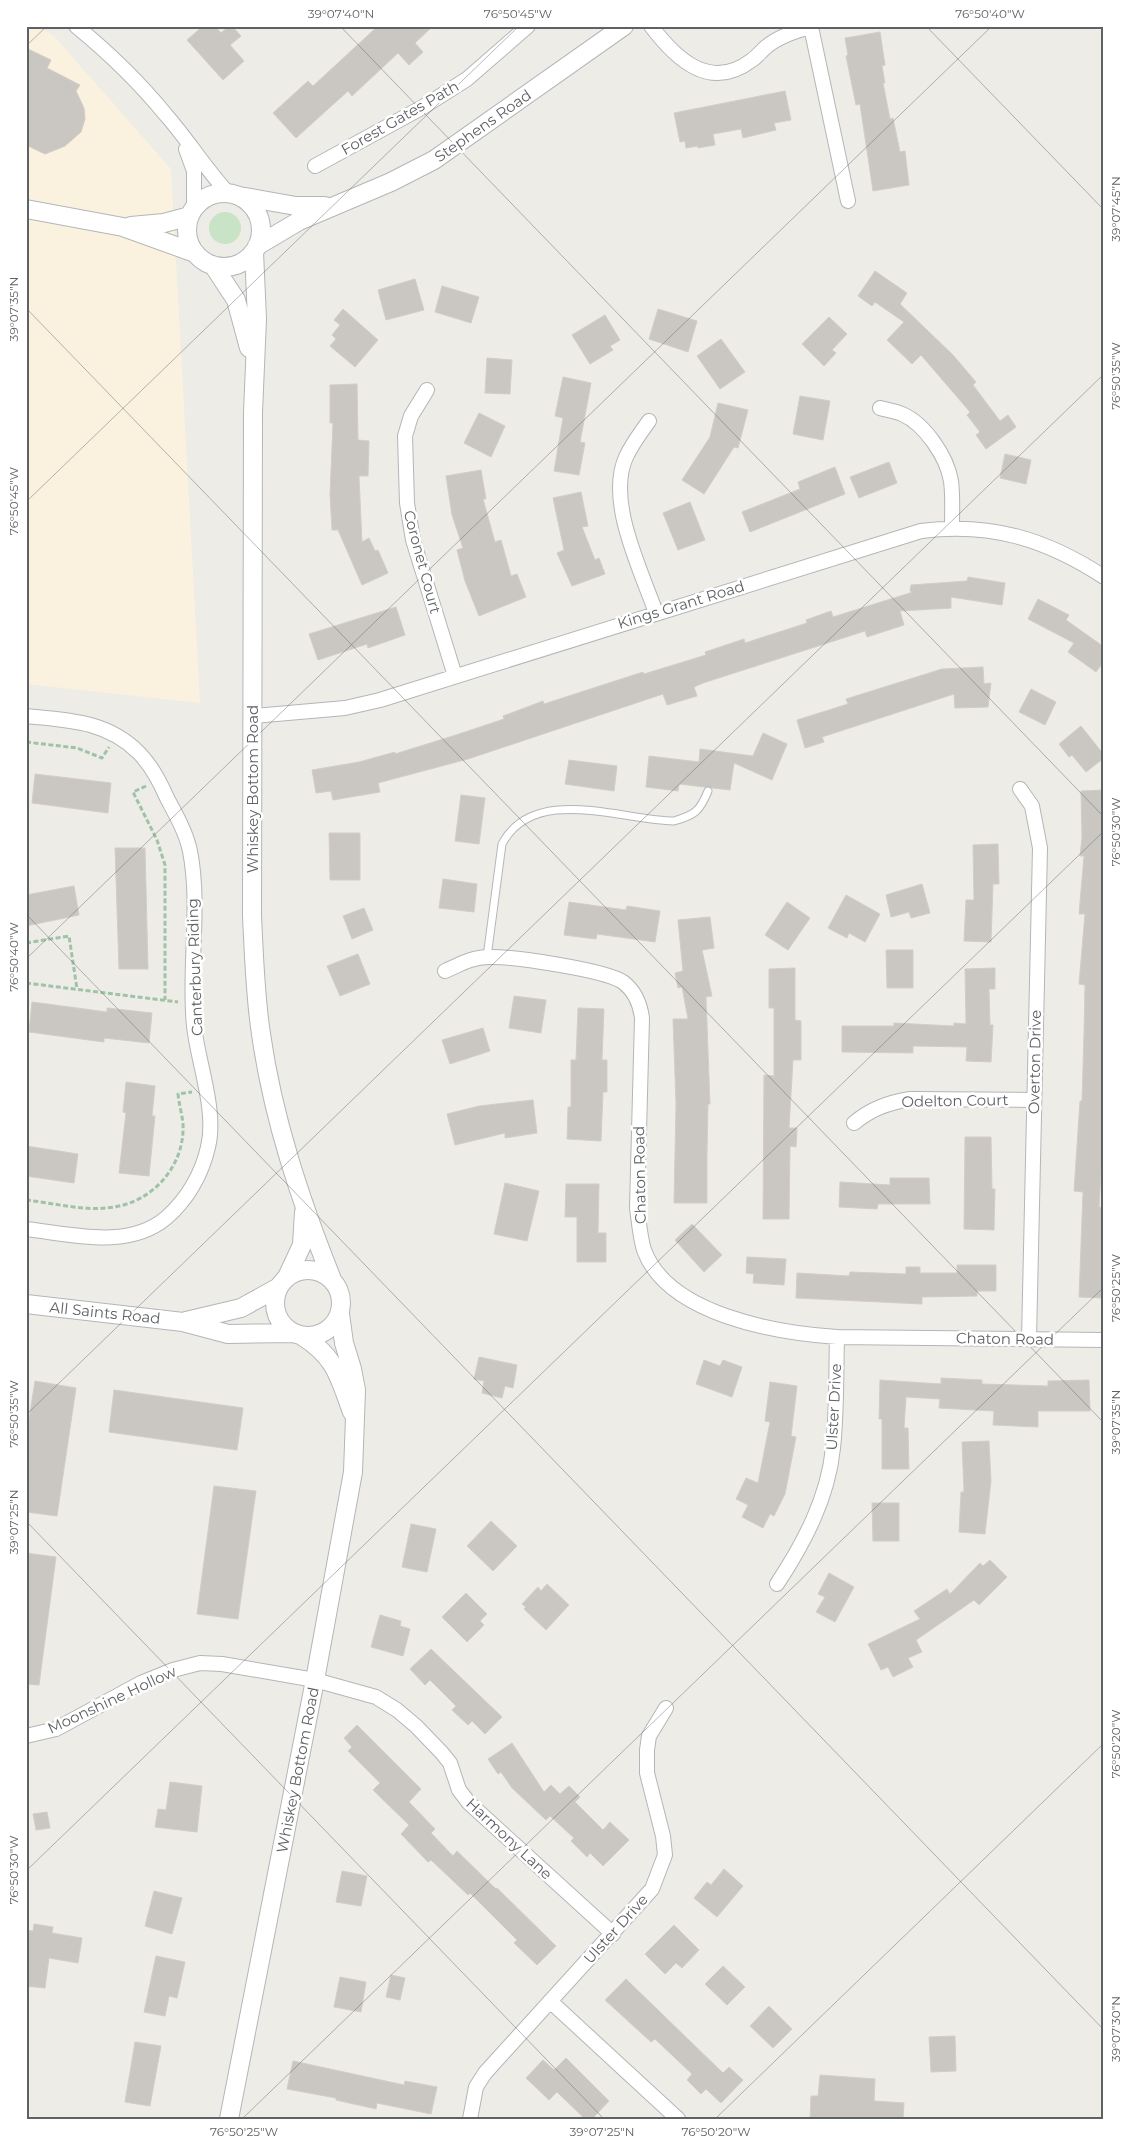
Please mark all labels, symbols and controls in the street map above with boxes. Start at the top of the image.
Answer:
text: 39°07'40"N [308,6,374,21]
text: 76°50'45"W [484,6,552,21]
text: 76°50'40"W [955,6,1025,21]
street label: Forest Gates Path [337,76,462,159]
street label: Stephens Road [431,85,535,166]
text: 39°07'45"N [1108,176,1123,242]
text: 39°07'35"N [6,277,21,341]
text: 76°50'35"W [1108,342,1123,410]
text: 76°50'45"W [6,467,21,535]
street label: Coronet Court [400,508,445,616]
street label: Kings Grant Road [615,576,747,633]
street label: Whiskey Bottom Road [243,705,262,873]
text: 76°50'30"W [1108,797,1123,867]
street label: Canterbury Riding [183,898,206,1036]
text: 76°50'40"W [6,922,21,992]
street label: Overton Drive [1024,1010,1045,1114]
street label: Odelton Court [901,1090,1009,1111]
street label: Chaton Road [629,1126,650,1224]
text: 76°50'25"W [1108,1254,1123,1322]
street label: All Saints Road [49,1297,162,1328]
street label: Chaton Road [956,1328,1054,1349]
street label: Ulster Drive [822,1363,845,1451]
text: 76°50'35"W [6,1380,21,1448]
text: 39°07'35"N [1108,1390,1123,1454]
text: 39°07'25"N [6,1490,21,1555]
street label: Moonshine Hollow [44,1661,180,1738]
street label: Whiskey Bottom Road [272,1685,323,1854]
text: 76°50'20"W [1108,1709,1123,1779]
street label: Harmony Lane [462,1794,556,1883]
text: 76°50'30"W [6,1835,21,1905]
street label: Ulster Drive [579,1890,652,1967]
text: 39°07'30"N [1108,1996,1123,2062]
text: 76°50'25"W [210,2124,278,2139]
text: 39°07'25"N [570,2124,635,2139]
text: 76°50'20"W [681,2124,751,2139]

